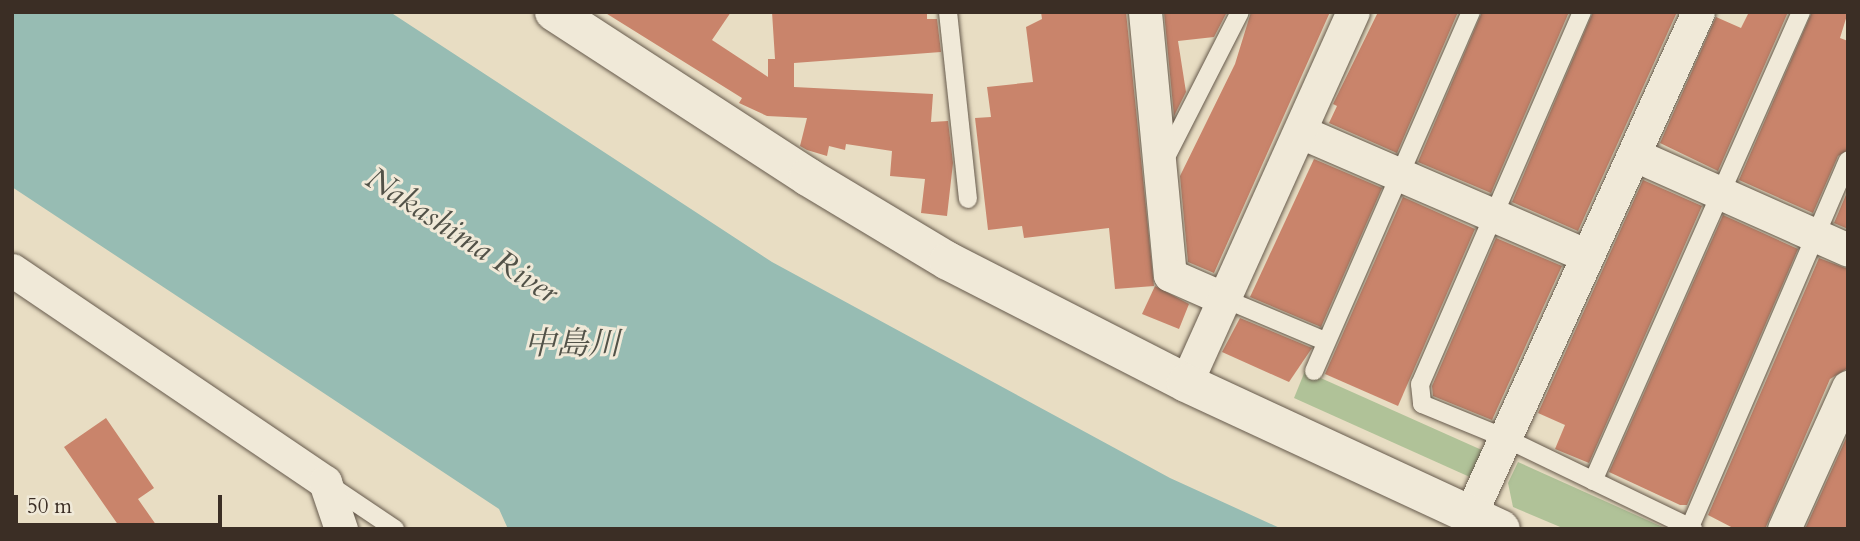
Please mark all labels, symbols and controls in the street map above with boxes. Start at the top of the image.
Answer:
water label: Nakashima River [359,160,565,312]
water label: 中島川 [524,325,620,363]
scale bar [18,482,226,526]
text: 50 m [27,492,72,521]

